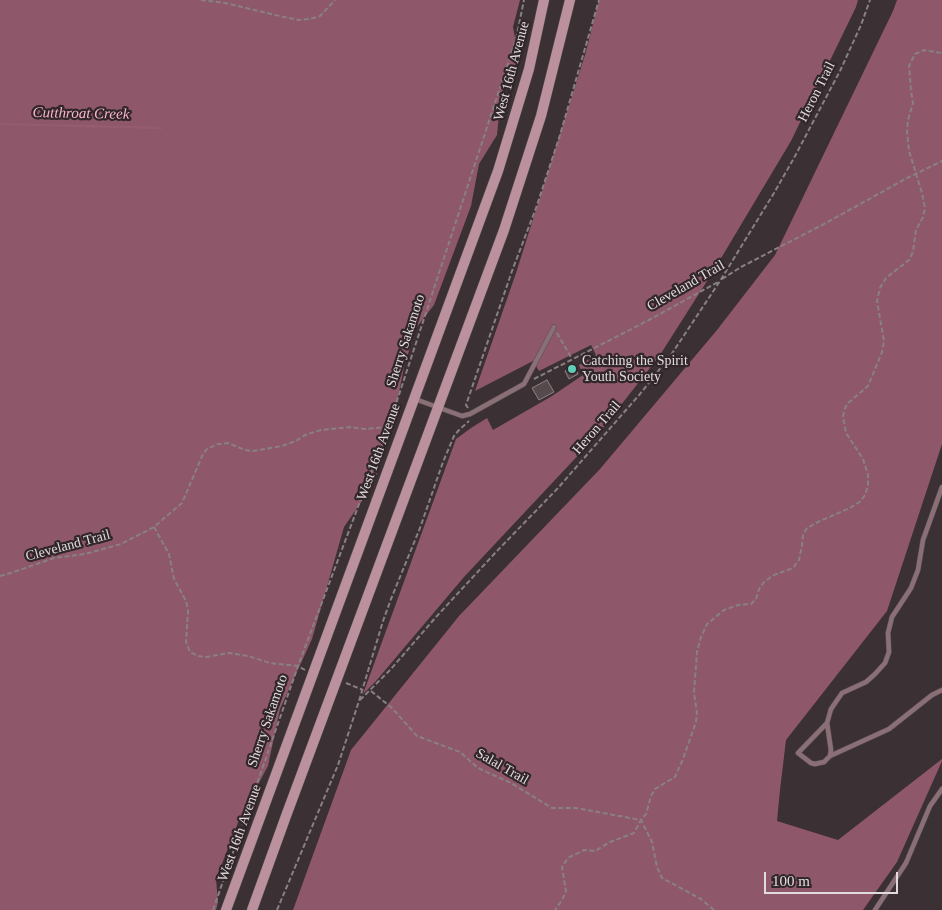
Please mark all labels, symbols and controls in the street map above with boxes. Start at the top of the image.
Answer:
street label: West 16th Avenue [491,20,533,122]
street label: Heron Trail [795,59,839,125]
water label: Cutthroat Creek [32,104,130,124]
street label: Cleveland Trail [644,257,728,315]
street label: Sherry Sakamoto [383,292,429,390]
place label: Catching the Spirit Youth Society [582,353,688,386]
marker: Catching the Spirit Youth Society [566,363,578,375]
street label: Heron Trail [569,398,625,458]
street label: West 16th Avenue [354,401,404,503]
street label: Cleveland Trail [24,527,112,565]
street label: Sherry Sakamoto [244,672,292,770]
street label: Salal Trail [473,745,531,789]
street label: West 16th Avenue [215,782,265,884]
scale bar [767,862,901,894]
text: 100 m [772,873,810,889]

